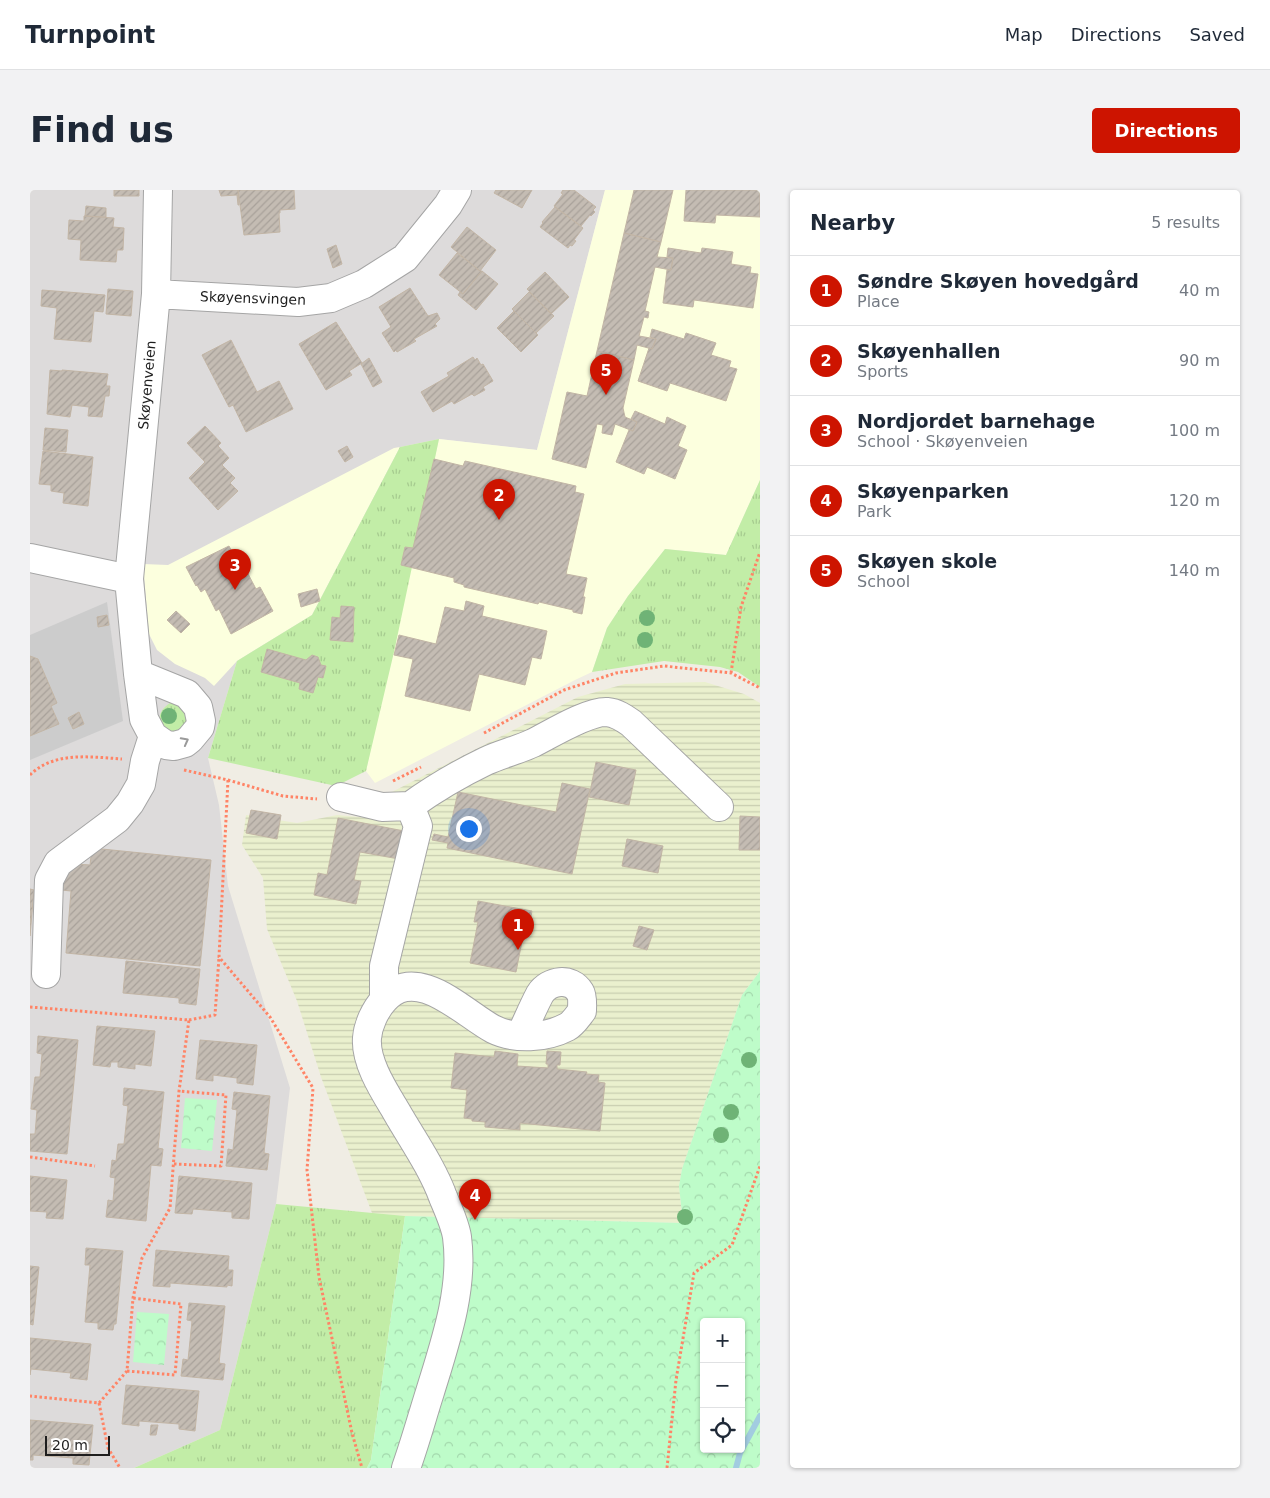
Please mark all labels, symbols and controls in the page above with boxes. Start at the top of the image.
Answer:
text: Turnpoint [25,21,155,49]
text: Map [1005,24,1043,45]
text: Directions [1071,24,1161,45]
text: Saved [1189,24,1245,45]
button: Directions [1092,108,1240,153]
text: Find us [30,110,174,150]
text: Nearby [810,211,895,235]
text: 5 results [1151,213,1220,232]
text: Søndre Skøyen hovedgård [857,270,1139,292]
text: 1 [820,281,832,300]
text: 40 m [1179,281,1220,300]
street label: Skøyensvingen [200,288,306,308]
text: Place [857,292,900,311]
street label: Skøyenveien [135,340,159,430]
text: Skøyenhallen [857,340,1001,362]
text: 2 [820,351,832,370]
text: 90 m [1179,351,1220,370]
pin: 5 [590,354,622,395]
text: Sports [857,362,908,381]
text: Nordjordet barnehage [857,410,1095,432]
text: 3 [820,421,832,440]
text: 100 m [1169,421,1220,440]
text: School · Skøyenveien [857,432,1028,451]
pin: 2 [483,479,515,520]
text: Skøyenparken [857,480,1009,502]
text: 4 [820,491,832,510]
text: 120 m [1169,491,1220,510]
text: Park [857,502,892,521]
pin: 3 [219,549,251,590]
text: Skøyen skole [857,550,997,572]
text: 5 [820,561,832,580]
text: 140 m [1169,561,1220,580]
text: School [857,572,910,591]
one-way arrow [179,737,188,747]
your location [456,816,482,842]
pin: 1 [502,909,534,950]
pin: 4 [459,1179,491,1220]
map controls [700,1318,745,1453]
button: + [700,1318,745,1363]
button: − [700,1363,745,1408]
button: locate [700,1408,745,1453]
scale bar [45,1433,110,1456]
text: 20 m [52,1437,88,1453]

